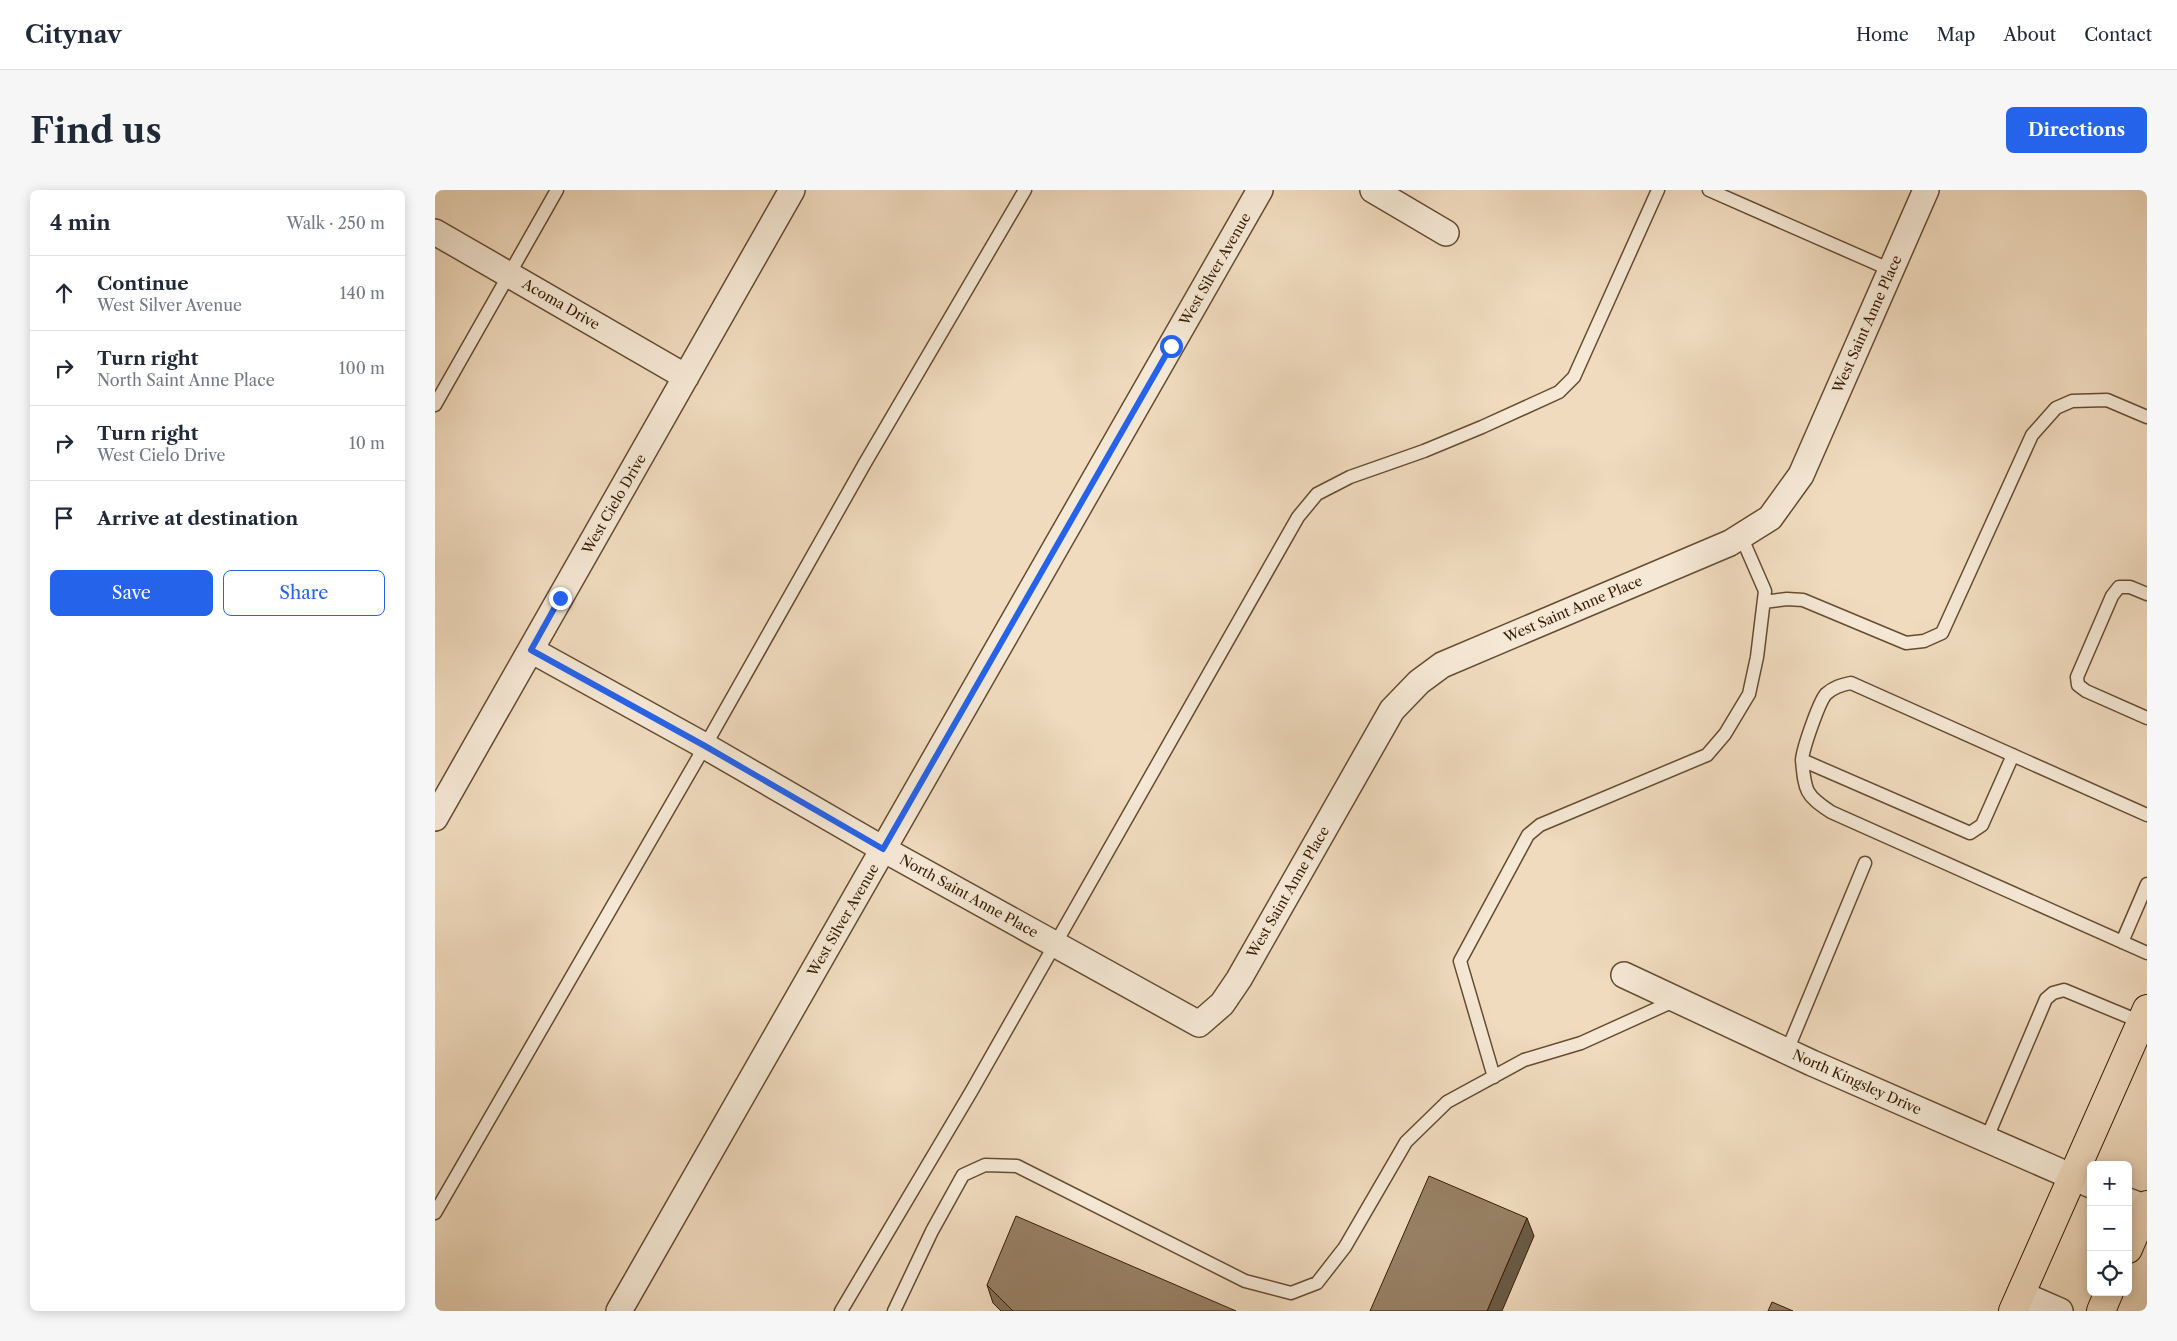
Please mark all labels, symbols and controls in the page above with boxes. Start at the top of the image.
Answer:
text: Citynav [25,20,122,49]
text: Home [1856,24,1909,46]
text: Map [1937,24,1975,46]
text: About [2003,24,2056,46]
text: Contact [2084,24,2152,46]
button: Directions [2006,107,2147,153]
text: Find us [30,109,162,152]
street label: West Silver Avenue [1175,209,1255,329]
text: 4 min [50,210,111,235]
text: Walk · 250 m [287,213,385,233]
street label: West Saint Anne Place [1828,252,1906,397]
text: Continue [97,272,189,295]
street label: Acoma Drive [518,274,603,333]
icon: ahead [50,279,78,307]
text: 140 m [340,283,385,303]
text: West Silver Avenue [97,295,242,315]
route start [1160,335,1183,358]
text: Turn right [97,347,198,370]
icon: right [50,354,78,382]
text: 100 m [339,358,385,378]
text: North Saint Anne Place [97,370,275,390]
text: Turn right [97,422,198,445]
icon: right [50,429,78,457]
text: 10 m [349,433,385,453]
text: West Cielo Drive [97,445,225,465]
street label: West Cielo Drive [578,451,650,558]
icon: arrive [50,504,78,532]
text: Arrive at destination [97,507,298,530]
button: Save [50,570,213,616]
button: Share [223,570,385,616]
street label: West Saint Anne Place [1500,572,1645,647]
route end [549,587,572,610]
street label: West Saint Anne Place [1242,823,1333,962]
street label: North Saint Anne Place [897,850,1041,942]
street label: West Silver Avenue [803,860,883,980]
street label: North Kingsley Drive [1790,1045,1925,1119]
map controls [2087,1161,2132,1296]
button: + [2087,1161,2132,1206]
button: − [2087,1206,2132,1251]
button: locate [2087,1251,2132,1296]

